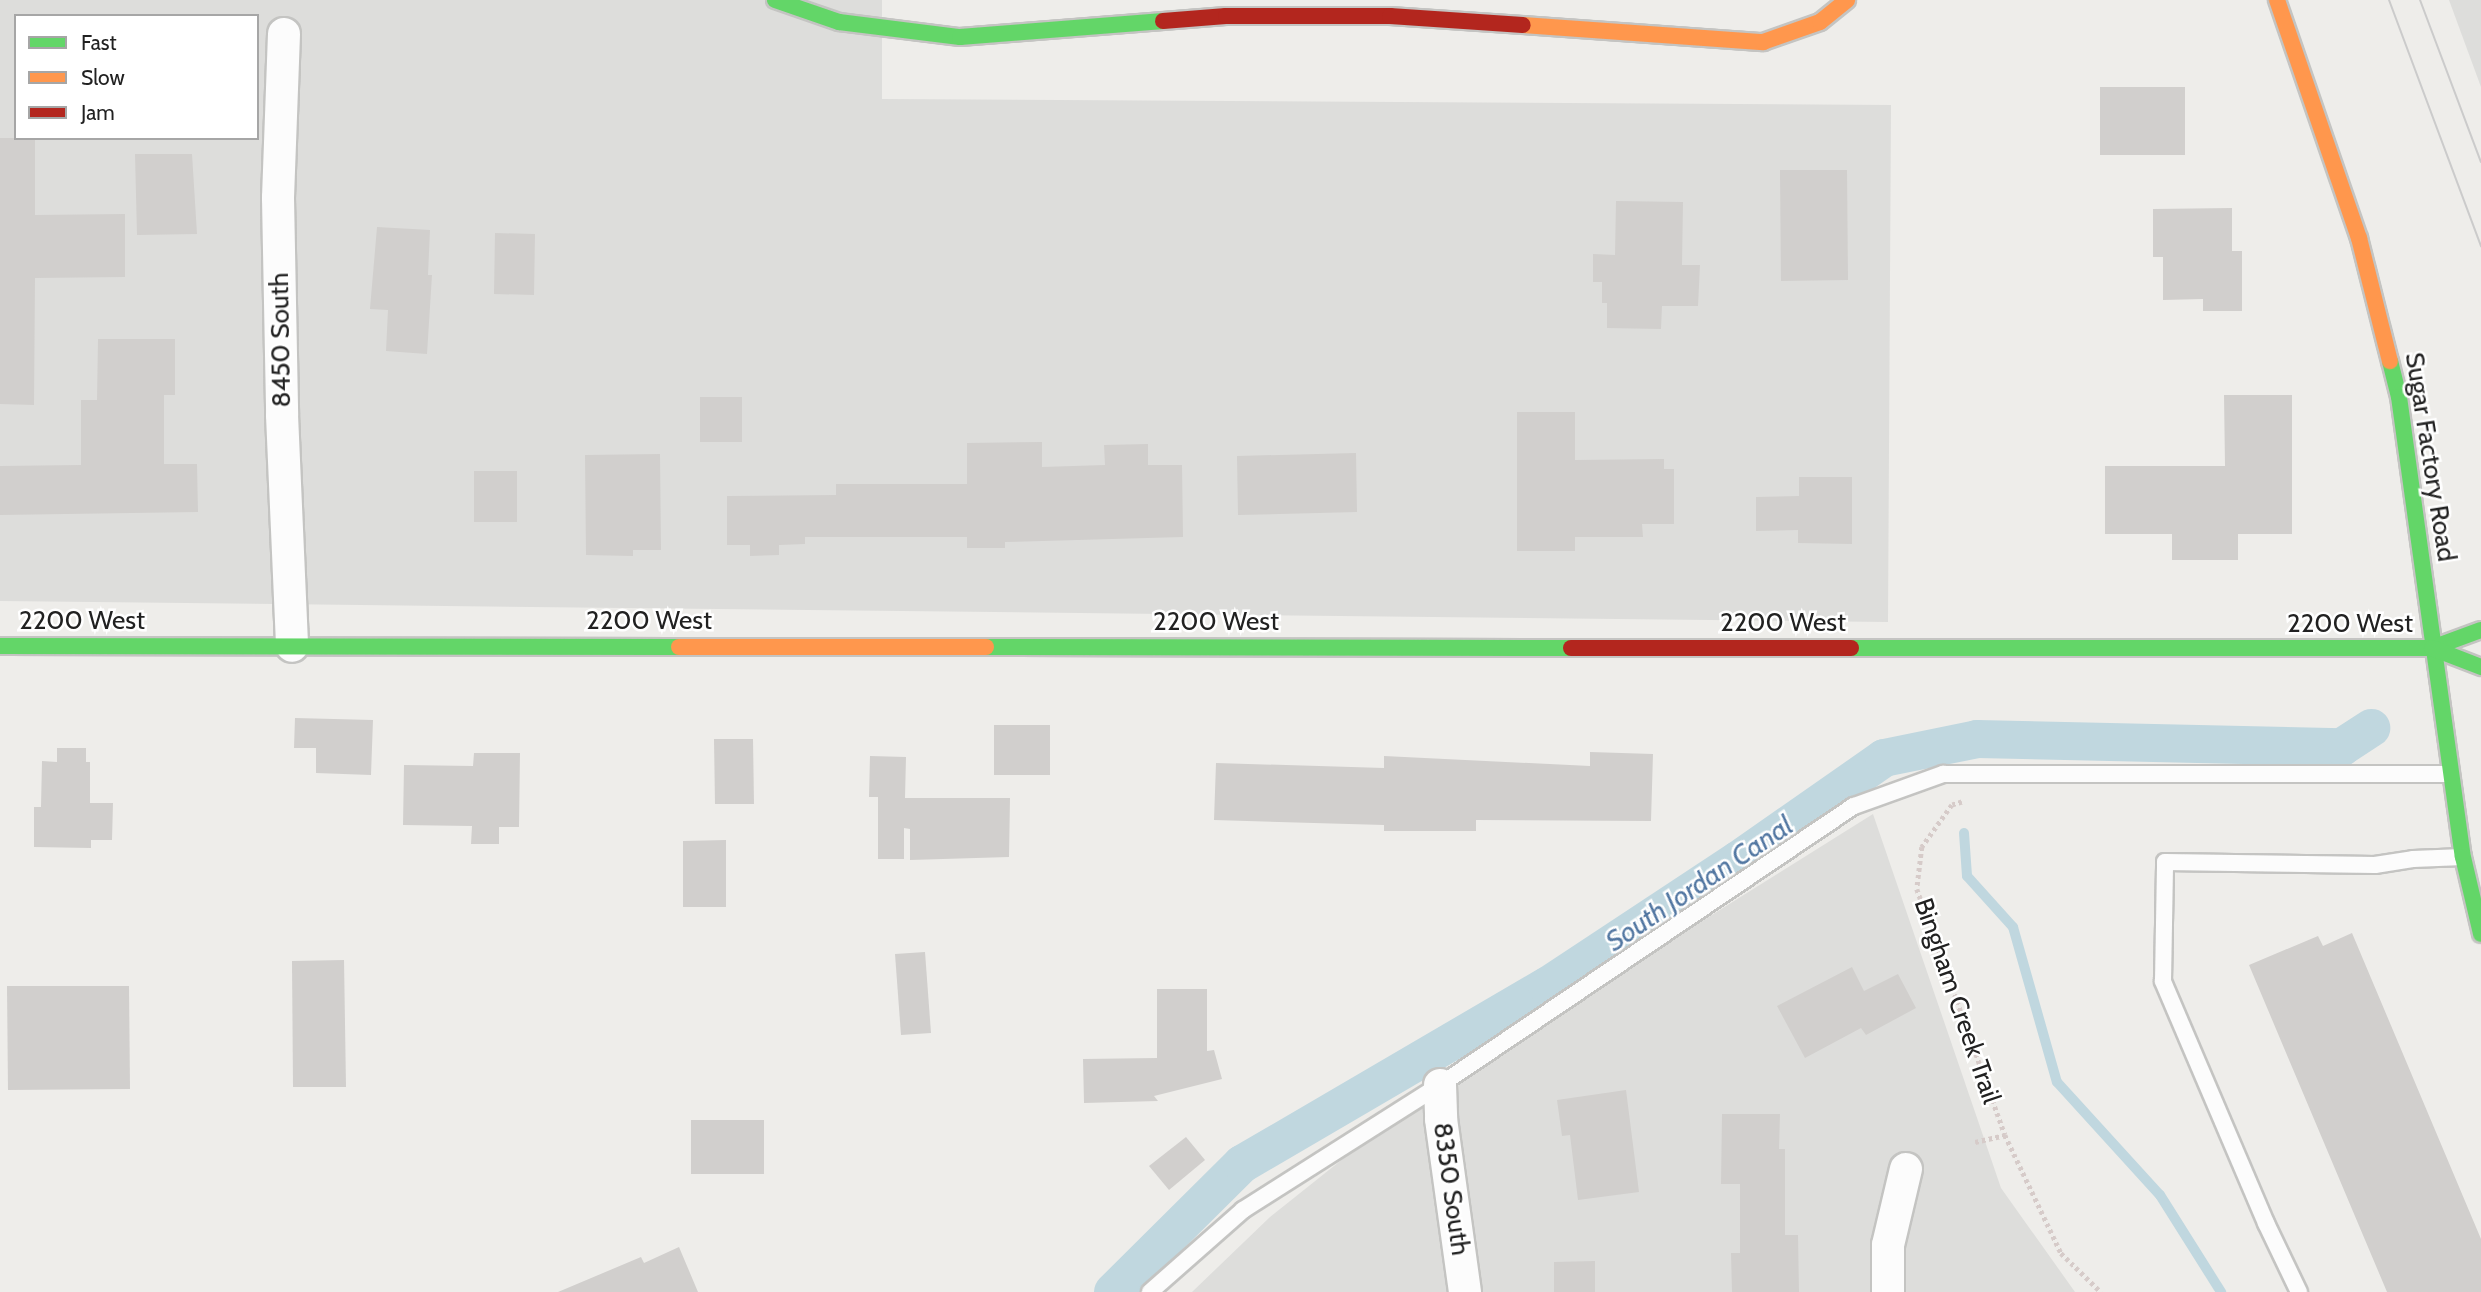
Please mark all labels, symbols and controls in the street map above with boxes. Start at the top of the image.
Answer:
legend [14,14,259,140]
text: Fast [81,30,117,55]
text: Slow [81,65,125,90]
text: Jam [81,100,115,125]
street label: 8450 South [264,272,298,408]
street label: Sugar Factory Road [2398,350,2462,564]
street label: 2200 West [19,605,145,637]
street label: 2200 West [586,605,712,637]
street label: 2200 West [1153,606,1279,638]
street label: 2200 West [1720,607,1846,639]
street label: 2200 West [2287,608,2413,640]
water label: South Jordan Canal [1599,808,1799,958]
street label: Bingham Creek Trail [1907,894,2007,1108]
street label: 8350 South [1426,1121,1476,1257]

